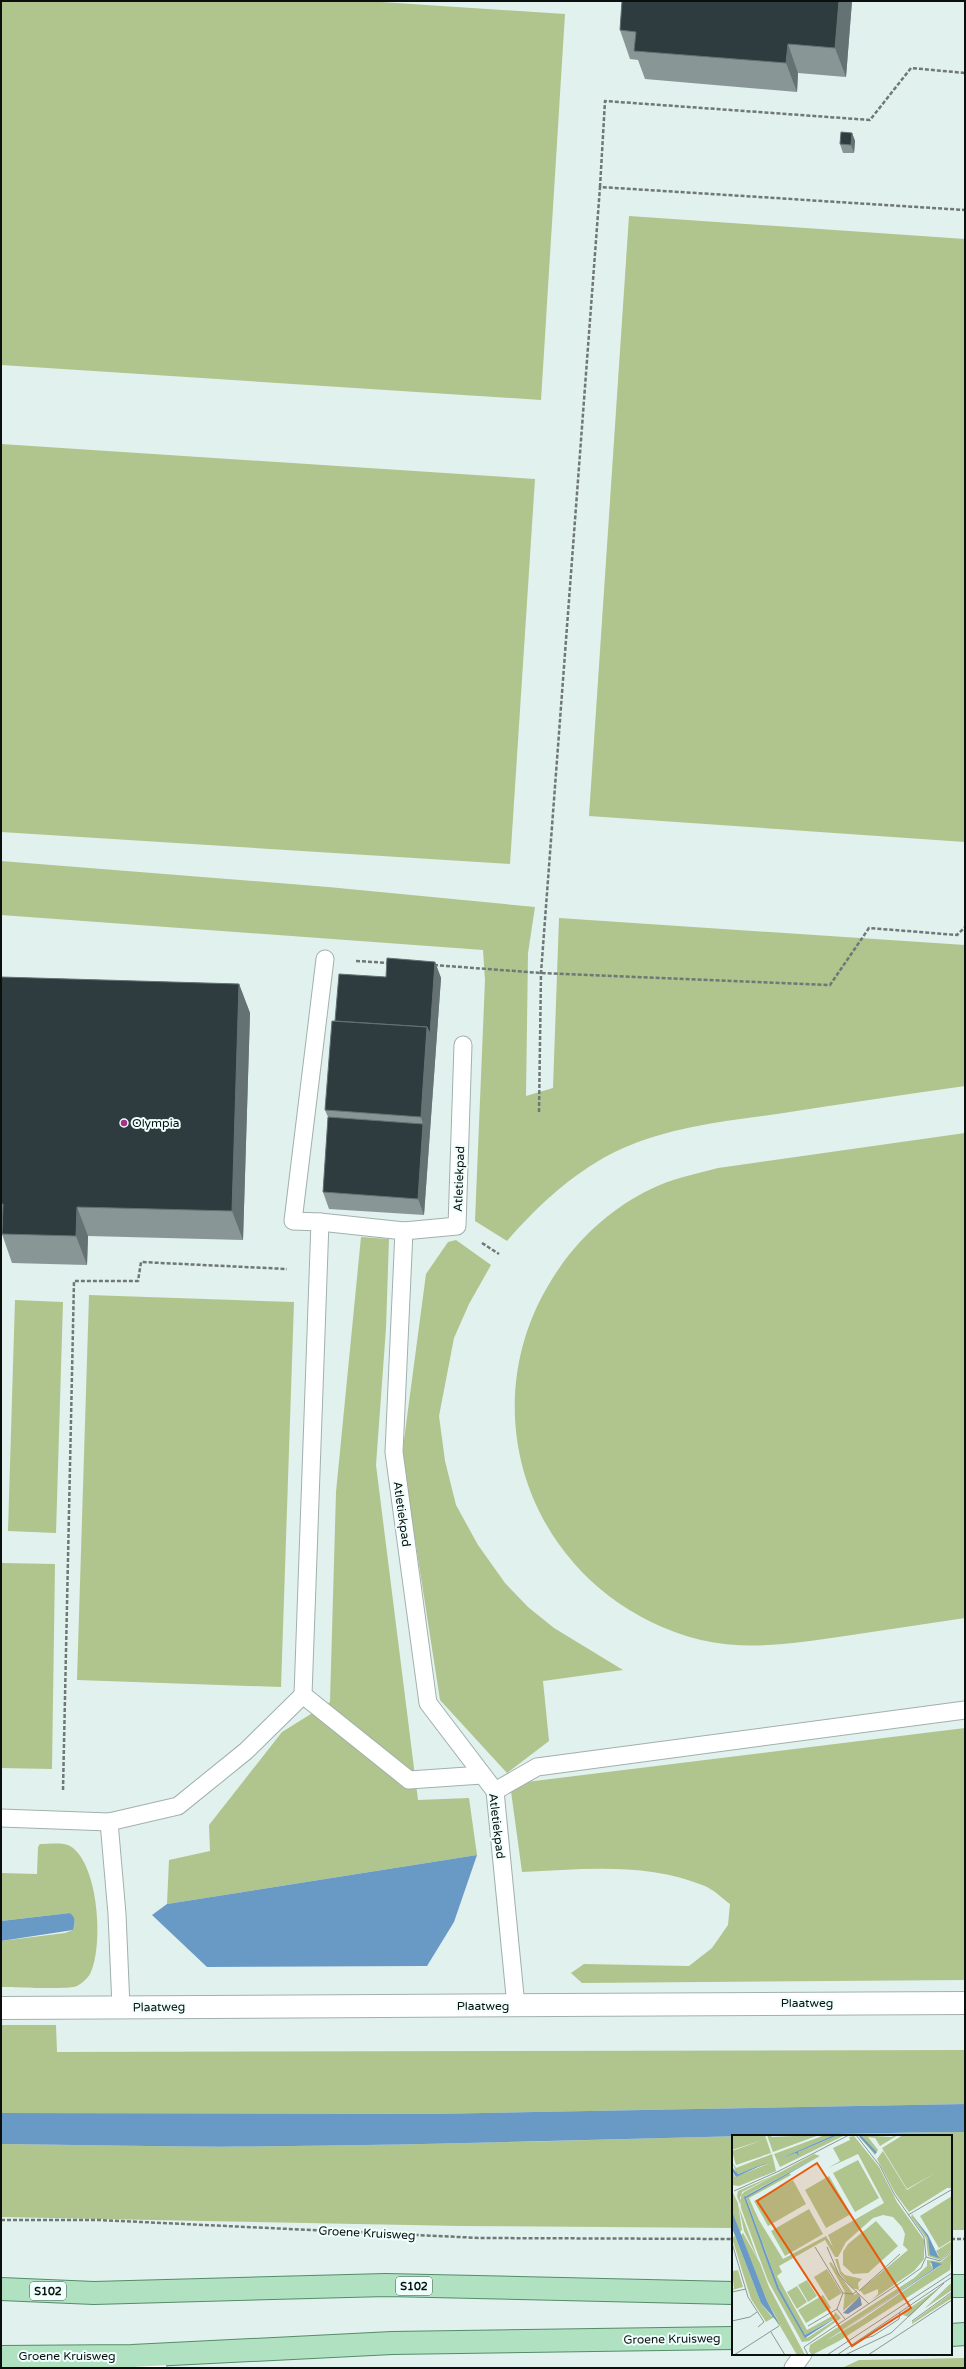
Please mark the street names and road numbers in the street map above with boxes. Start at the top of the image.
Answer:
street label: Atletiekpad [451,1146,467,1212]
street label: Atletiekpad [390,1480,414,1548]
street label: Atletiekpad [486,1792,508,1860]
street label: Plaatweg [781,1996,833,2010]
street label: Plaatweg [457,1999,509,2013]
street label: Plaatweg [133,2000,185,2014]
street label: Groene Kruisweg [318,2223,416,2243]
road number: S102 [396,2277,432,2295]
road number: S102 [30,2282,66,2300]
street label: Groene Kruisweg [623,2331,721,2347]
street label: Groene Kruisweg [18,2349,116,2363]

